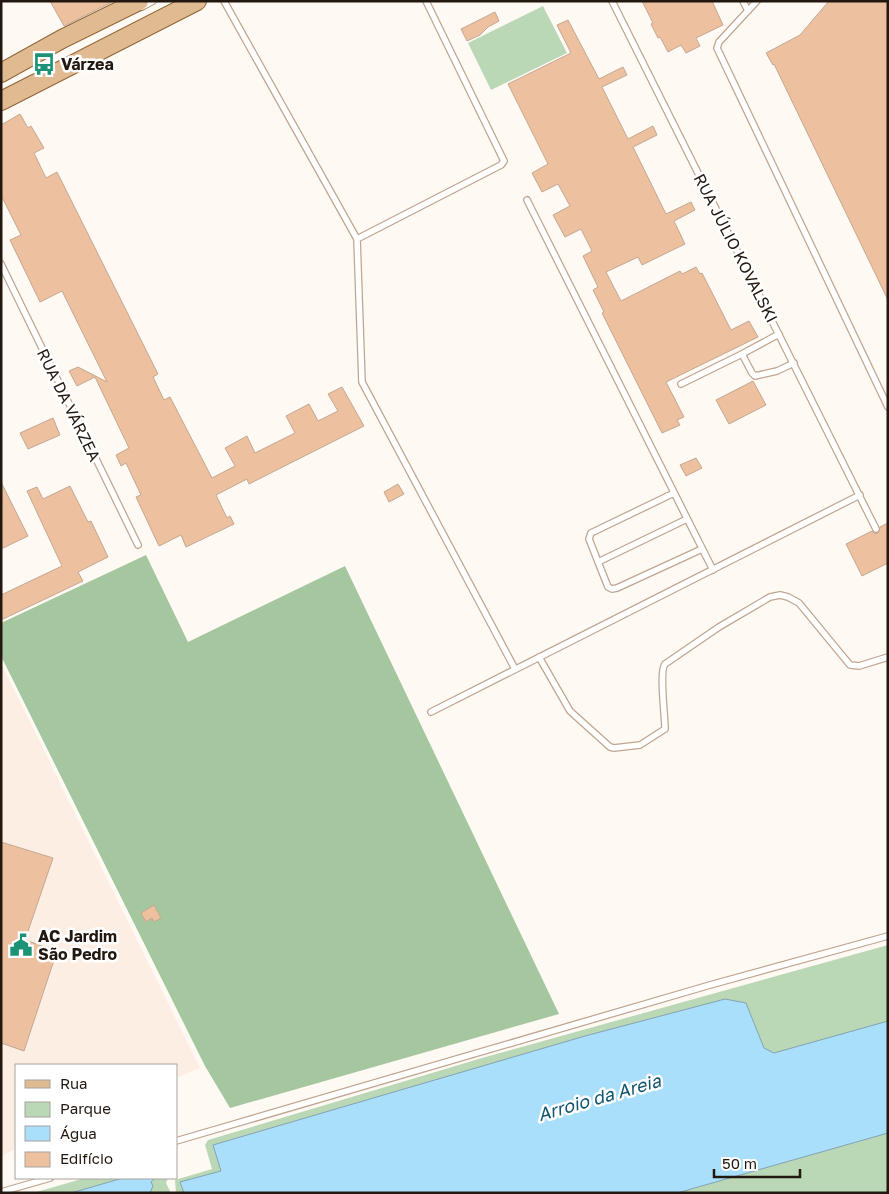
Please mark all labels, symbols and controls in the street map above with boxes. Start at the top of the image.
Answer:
bus stop icon: Várzea [31,51,57,77]
place label: Várzea [61,54,114,74]
street label: RUA JÚLIO KOVALSKI [690,170,782,326]
street label: RUA DA VÁRZEA [33,345,105,465]
place label: AC Jardim São Pedro [38,926,117,964]
public building icon: AC Jardim São Pedro [8,932,34,958]
legend [15,1064,178,1179]
water label: Arroio da Areia [535,1069,664,1125]
text: Rua [60,1074,87,1092]
text: Parque [60,1099,111,1117]
text: Água [60,1124,97,1142]
scale bar [714,1146,800,1178]
text: Edifício [60,1149,113,1167]
text: 50 m [722,1154,757,1172]

